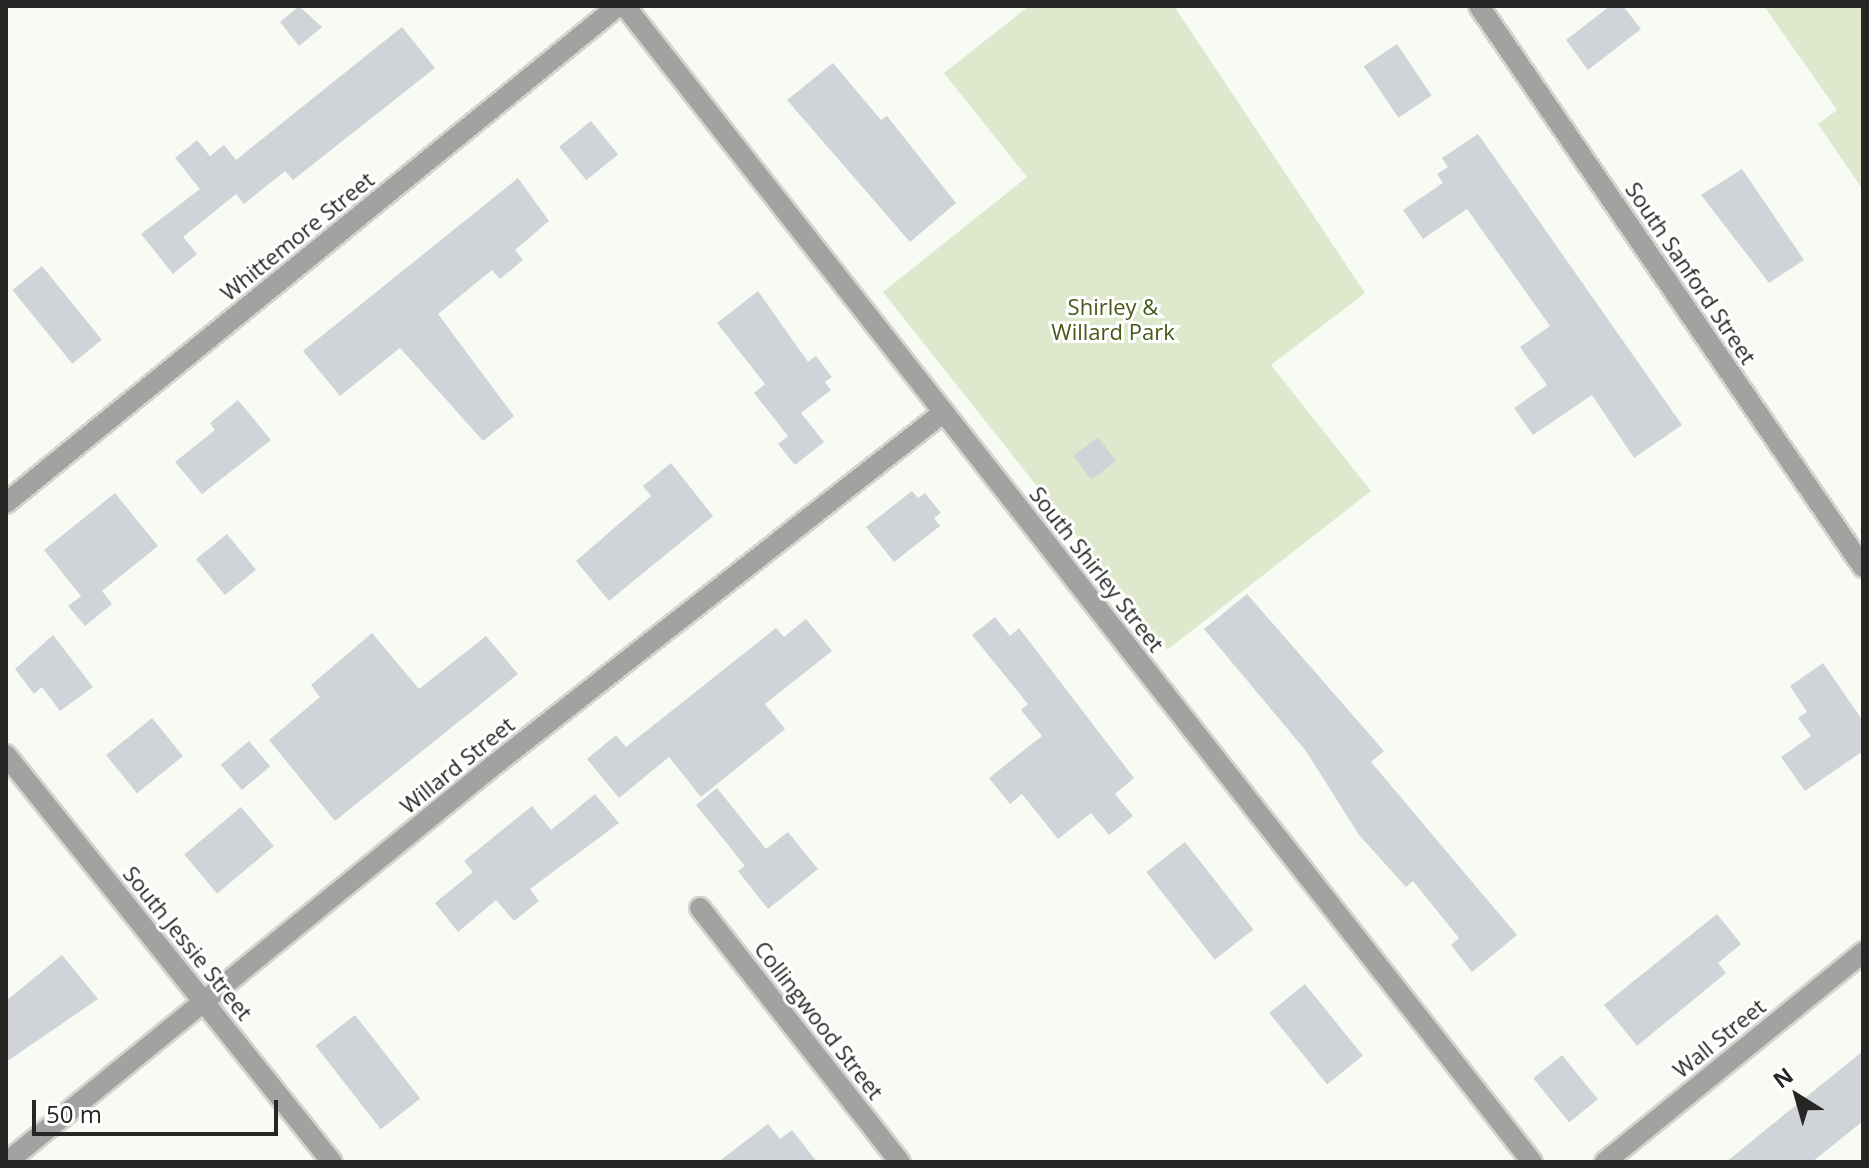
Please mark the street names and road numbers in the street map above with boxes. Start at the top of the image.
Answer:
street label: Whittemore Street [215,166,379,306]
street label: South Sanford Street [1620,177,1762,369]
street label: South Shirley Street [1024,481,1170,657]
street label: Willard Street [395,711,519,819]
street label: South Jessie Street [118,861,258,1025]
street label: Collingwood Street [749,936,889,1104]
street label: Wall Street [1668,993,1770,1083]

